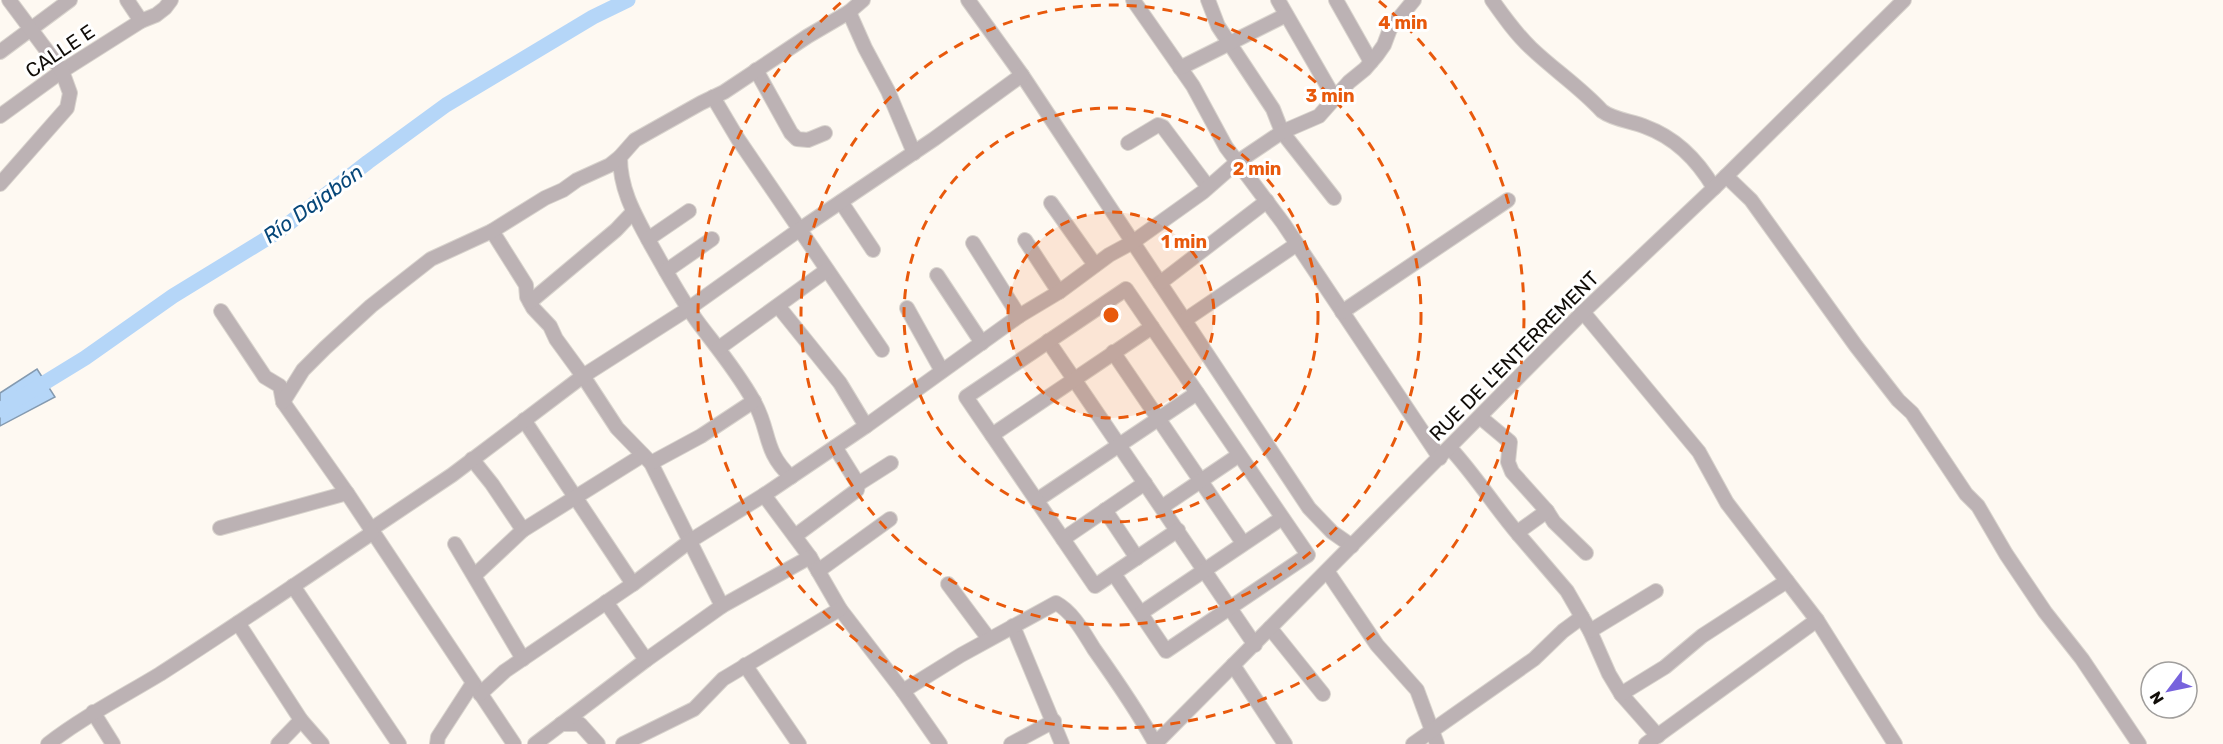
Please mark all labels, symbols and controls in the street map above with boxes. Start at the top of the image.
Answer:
text: 4 min [1378,12,1428,34]
street label: CALLE E [21,19,99,83]
text: 3 min [1306,85,1354,107]
text: 2 min [1233,158,1281,180]
water label: Río Dajabón [258,159,368,248]
text: 1 min [1161,231,1207,253]
street label: RUE DE L'ENTERREMENT [1424,266,1604,446]
centre of rings [1101,305,1121,325]
north arrow [2139,660,2199,720]
text: N [2146,688,2168,708]

